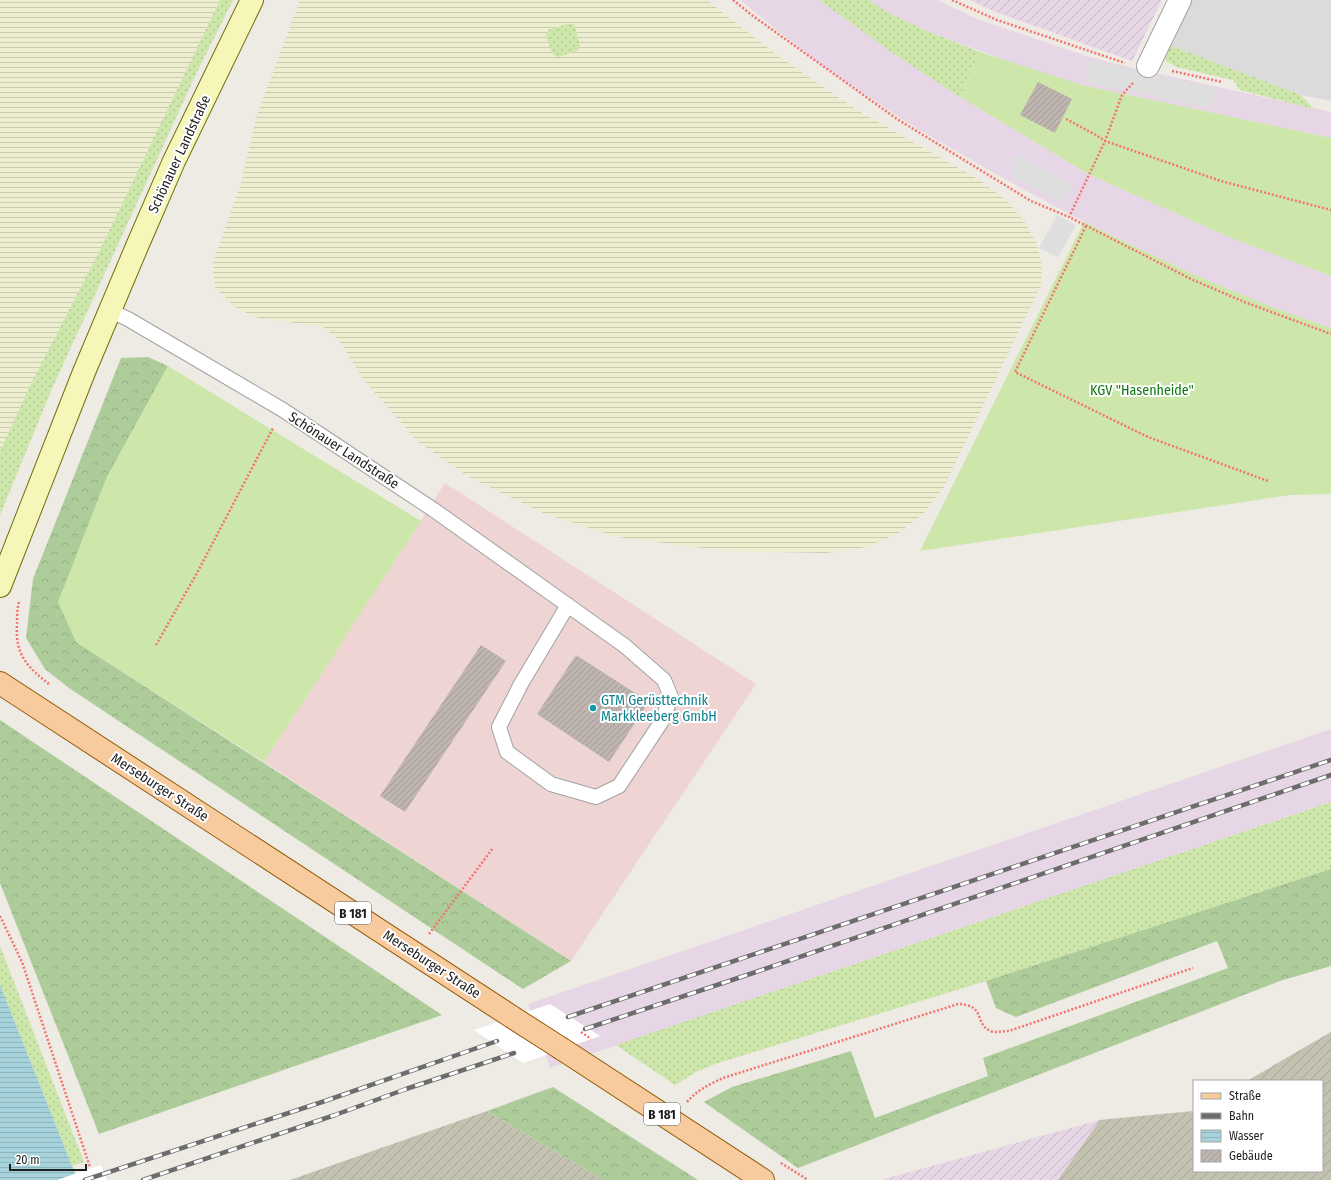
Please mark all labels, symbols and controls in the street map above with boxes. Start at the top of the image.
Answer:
street label: Schönauer Landstraße [145,92,214,216]
park label: KGV "Hasenheide" [1090,382,1194,399]
street label: Schönauer Landstraße [285,408,402,493]
place label: GTM Gerüsttechnik Markkleeberg GmbH [601,692,717,725]
marker: GTM Gerüsttechnik Markkleeberg GmbH [588,703,598,713]
street label: Merseburger Straße [108,750,212,825]
road number: B 181 [335,902,371,924]
street label: Merseburger Straße [380,927,484,1002]
legend [1193,1080,1323,1172]
text: Straße [1229,1089,1261,1103]
road number: B 181 [644,1103,680,1125]
text: Bahn [1229,1109,1254,1123]
text: Wasser [1229,1129,1264,1143]
scale bar [10,1146,86,1172]
text: Gebäude [1229,1149,1273,1163]
text: 20 m [16,1153,40,1167]

